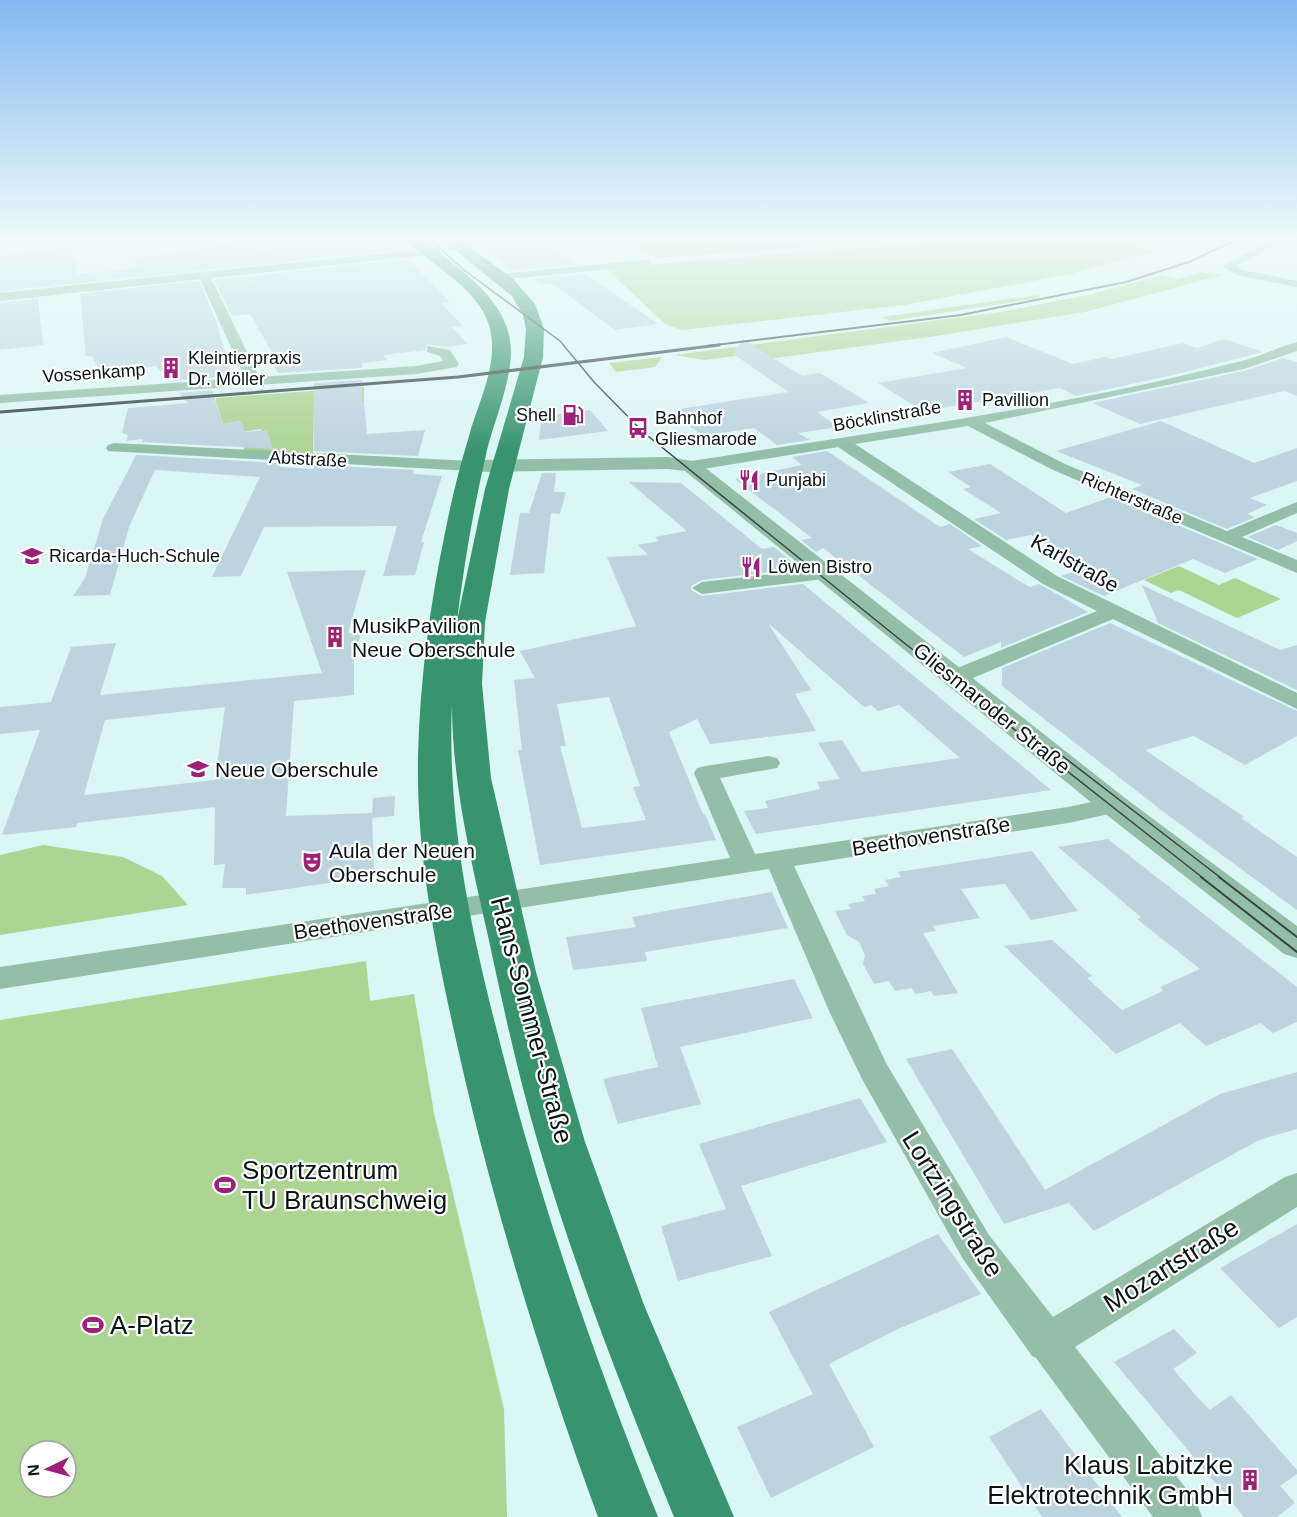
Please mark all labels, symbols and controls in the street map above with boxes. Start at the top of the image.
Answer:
place label: Kleintierpraxis Dr. Möller [188,348,301,389]
building icon: Kleintierpraxis Dr. Möller [159,356,183,380]
street label: Vossenkamp [42,359,146,387]
building icon: Pavillion [953,388,977,412]
place label: Pavillion [982,390,1049,410]
street label: Böcklinstraße [832,397,942,435]
fuel station icon: Shell [561,403,585,427]
place label: Shell [516,405,556,425]
place label: Bahnhof Gliesmarode [655,408,757,449]
bus stop icon: Bahnhof Gliesmarode [626,416,650,440]
street label: Abtstraße [269,447,347,471]
restaurant icon: Punjabi [737,468,761,492]
street label: Richterstraße [1078,468,1186,528]
place label: Punjabi [766,470,826,490]
street label: Karlstraße [1027,529,1123,597]
school or university icon: Ricarda-Huch-Schule [20,544,44,568]
place label: Ricarda-Huch-Schule [49,546,220,566]
restaurant icon: Löwen Bistro [739,555,763,579]
place label: Löwen Bistro [768,557,872,577]
place label: MusikPavilion Neue Oberschule [352,614,515,661]
building icon: MusikPavilion Neue Oberschule [323,625,347,649]
street label: Gliesmaroder Straße [909,638,1075,778]
school or university icon: Neue Oberschule [186,757,210,781]
place label: Neue Oberschule [215,758,378,781]
street label: Beethovenstraße [850,812,1012,860]
place label: Aula der Neuen Oberschule [329,839,475,886]
theatre icon: Aula der Neuen Oberschule [300,850,324,874]
street label: Hans-Sommer-Straße [485,893,579,1147]
street label: Beethovenstraße [292,898,454,944]
street label: Lortzingstraße [896,1126,1010,1282]
place label: Sportzentrum TU Braunschweig [242,1155,447,1215]
sports icon: Sportzentrum TU Braunschweig [213,1173,237,1197]
street label: Mozartstraße [1098,1212,1244,1318]
place label: A-Platz [110,1310,194,1340]
sports icon: A-Platz [81,1313,105,1337]
north arrow [18,1439,78,1499]
place label: Klaus Labitzke Elektrotechnik GmbH [987,1450,1233,1510]
text: N [25,1464,43,1477]
building icon: Klaus Labitzke Elektrotechnik GmbH [1238,1468,1262,1492]

